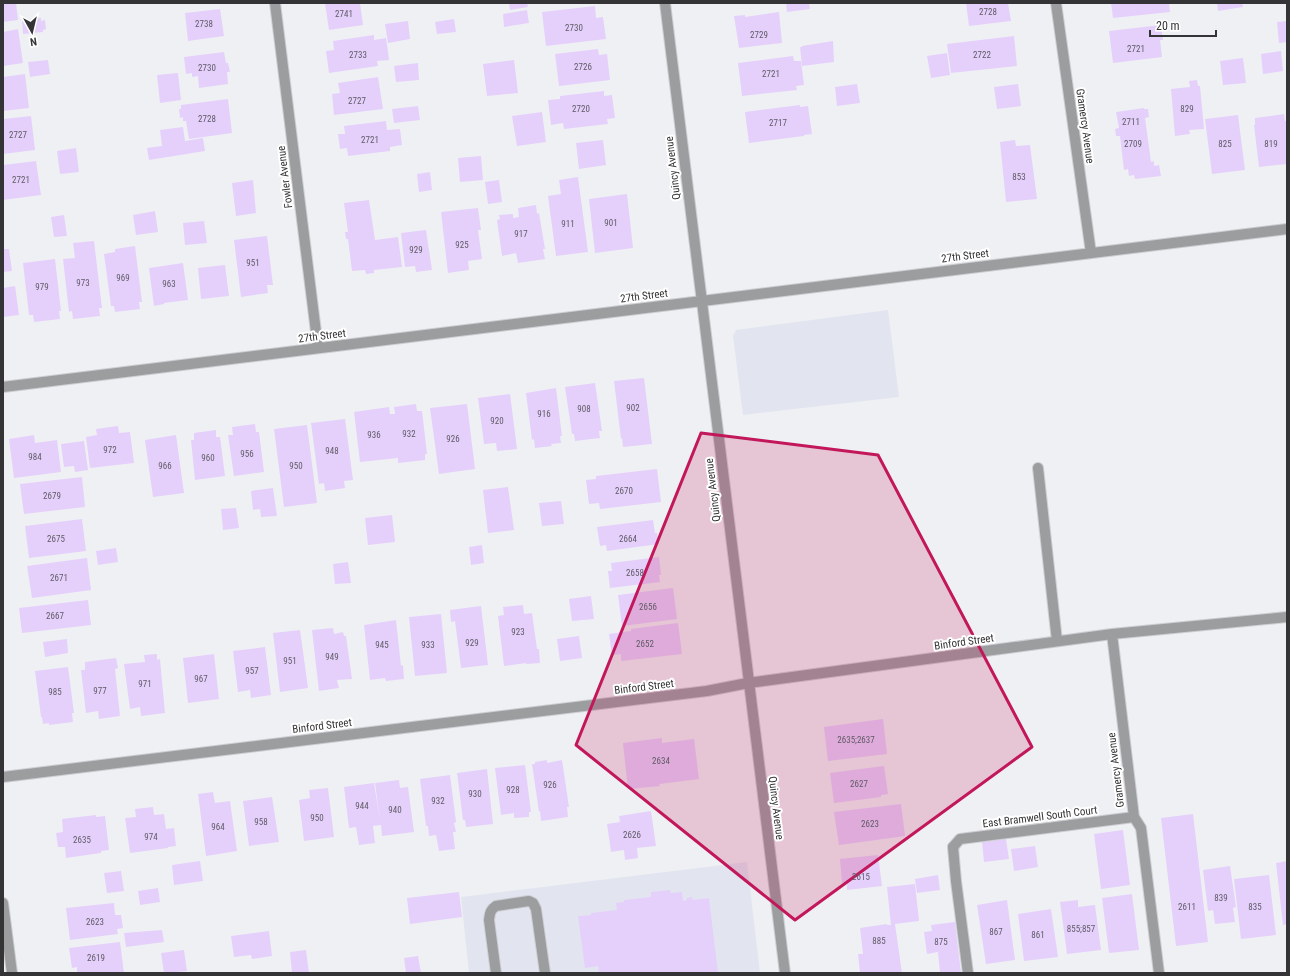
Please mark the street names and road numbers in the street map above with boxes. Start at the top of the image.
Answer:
street label: Gramercy Avenue [1073,88,1097,164]
street label: Quincy Avenue [663,136,683,200]
street label: Fowler Avenue [275,145,295,209]
street label: 27th Street [941,247,989,265]
street label: 27th Street [620,287,668,305]
street label: 27th Street [298,327,346,345]
street label: Quincy Avenue [703,458,723,522]
street label: Binford Street [933,631,995,653]
street label: Binford Street [613,677,675,697]
street label: Binford Street [291,716,353,736]
street label: Gramercy Avenue [1105,732,1127,808]
street label: Quincy Avenue [766,776,786,840]
street label: East Bramwell South Court [982,803,1098,831]

